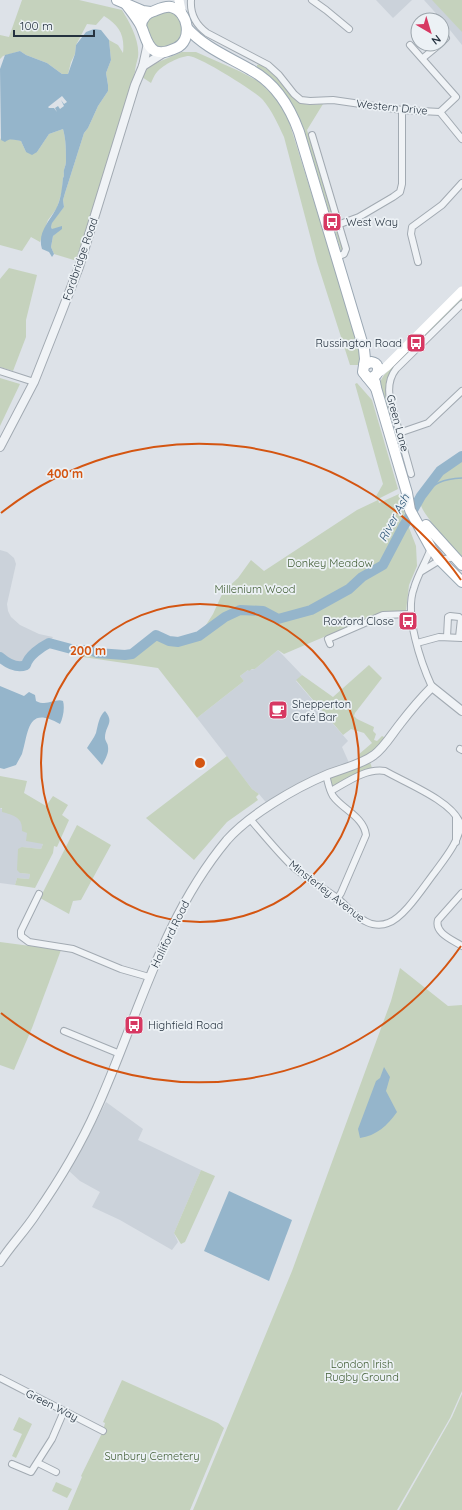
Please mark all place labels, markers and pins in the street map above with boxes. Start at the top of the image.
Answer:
bus stop icon: West Way [321,211,343,233]
place label: West Way [346,215,398,229]
bus stop icon: Russington Road [405,332,427,354]
place label: Russington Road [316,336,402,350]
bus stop icon: Roxford Close [397,610,419,632]
place label: Roxford Close [323,614,394,628]
place label: Shepperton Café Bar [292,697,351,724]
cafe icon: Shepperton Café Bar [267,699,289,721]
centre of rings [193,756,207,770]
bus stop icon: Highfield Road [123,1014,145,1036]
place label: Highfield Road [148,1018,223,1032]

